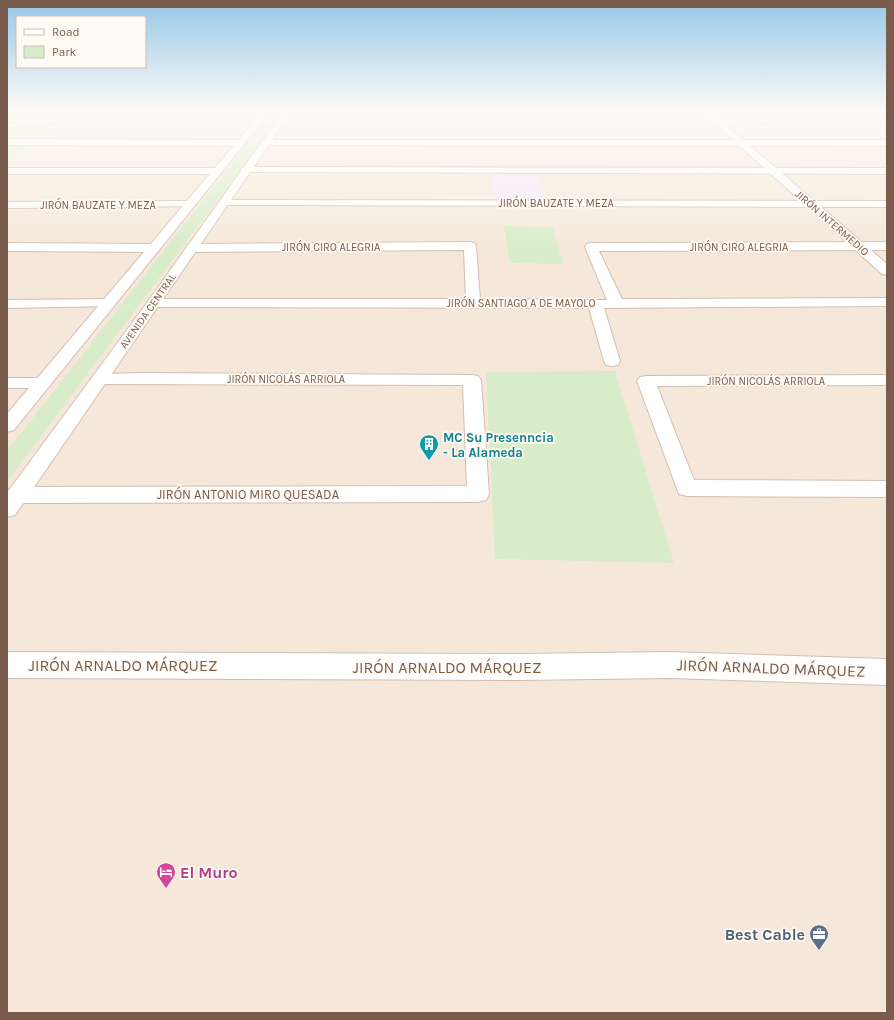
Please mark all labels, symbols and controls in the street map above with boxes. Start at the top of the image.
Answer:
legend [16,16,146,68]
text: Road [52,25,80,39]
text: Park [52,45,77,59]
street label: JIRÓN INTERMEDIO [792,186,873,259]
street label: JIRÓN BAUZATE Y MEZA [498,195,614,210]
street label: JIRÓN BAUZATE Y MEZA [40,197,156,212]
street label: JIRÓN CIRO ALEGRIA [282,239,381,254]
street label: JIRÓN CIRO ALEGRIA [690,239,789,254]
street label: AVENIDA CENTRAL [117,270,179,351]
street label: JIRÓN SANTIAGO A DE MAYOLO [446,295,596,310]
street label: JIRÓN NICOLÁS ARRIOLA [227,371,346,386]
street label: JIRÓN NICOLÁS ARRIOLA [707,373,826,388]
place label: MC Su Presenncia - La Alameda [443,430,554,460]
building icon: MC Su Presenncia - La Alameda [418,433,440,461]
street label: JIRÓN ANTONIO MIRO QUESADA [157,486,340,502]
street label: JIRÓN ARNALDO MÁRQUEZ [676,655,866,681]
street label: JIRÓN ARNALDO MÁRQUEZ [29,656,217,675]
street label: JIRÓN ARNALDO MÁRQUEZ [353,658,541,677]
hotel icon: El Muro [155,861,177,889]
place label: El Muro [180,863,238,882]
office icon: Best Cable [808,923,830,951]
place label: Best Cable [725,925,805,944]

